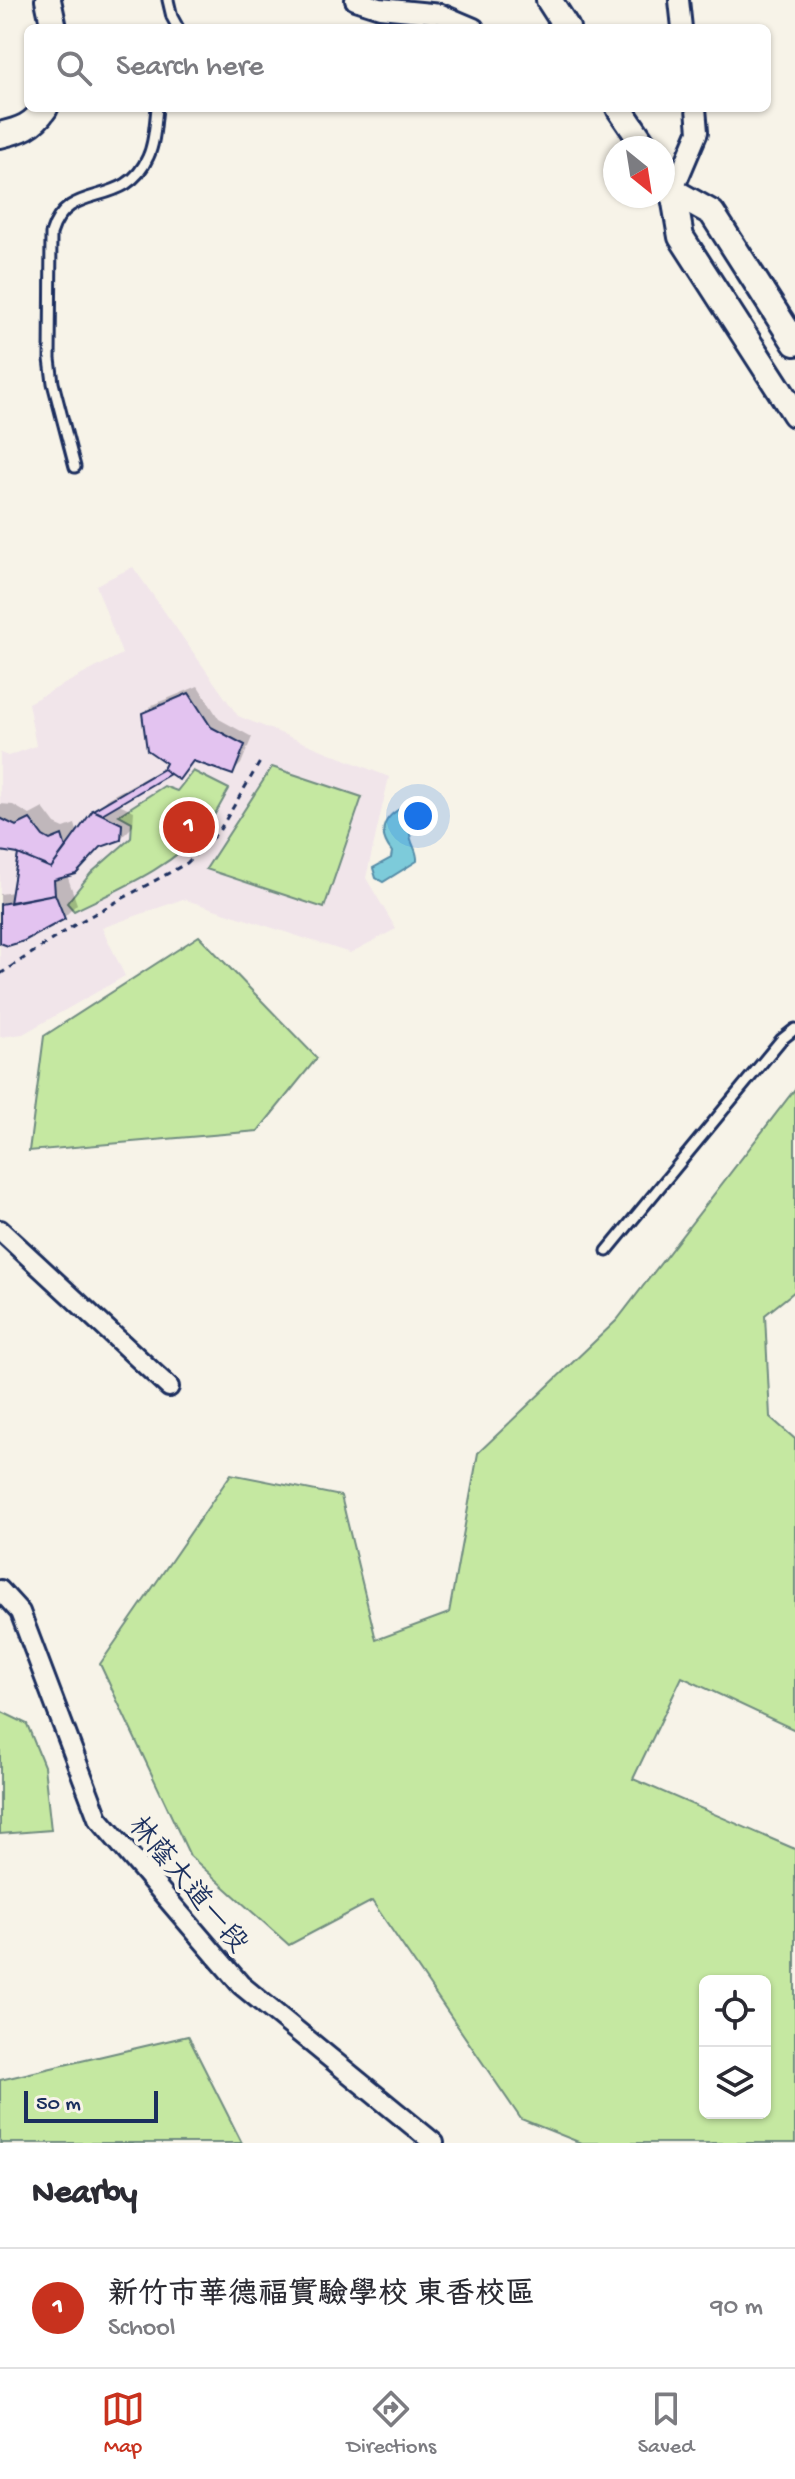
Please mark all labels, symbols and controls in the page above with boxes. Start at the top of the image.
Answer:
search box [24,24,771,112]
icon: search [52,46,96,90]
text: Search here [116,51,264,86]
north arrow [603,136,675,208]
your location [398,796,438,836]
pin: 1 [163,797,215,857]
street label: 林蔭大道一段 [120,1810,254,1961]
map controls [699,1975,771,2119]
button: locate [699,1975,771,2047]
button: layers [699,2047,771,2119]
scale bar [24,2087,158,2123]
text: 50 m [36,2092,81,2118]
text: Nearby [32,2175,137,2215]
text: 新竹市華德福實驗學校 東香校區 [108,2279,535,2314]
text: 1 [53,2293,63,2324]
text: 90 m [711,2293,763,2324]
text: School [108,2314,176,2345]
tab: Map [101,2387,145,2461]
tab: Directions [347,2387,436,2461]
tab: Saved [638,2387,694,2461]

